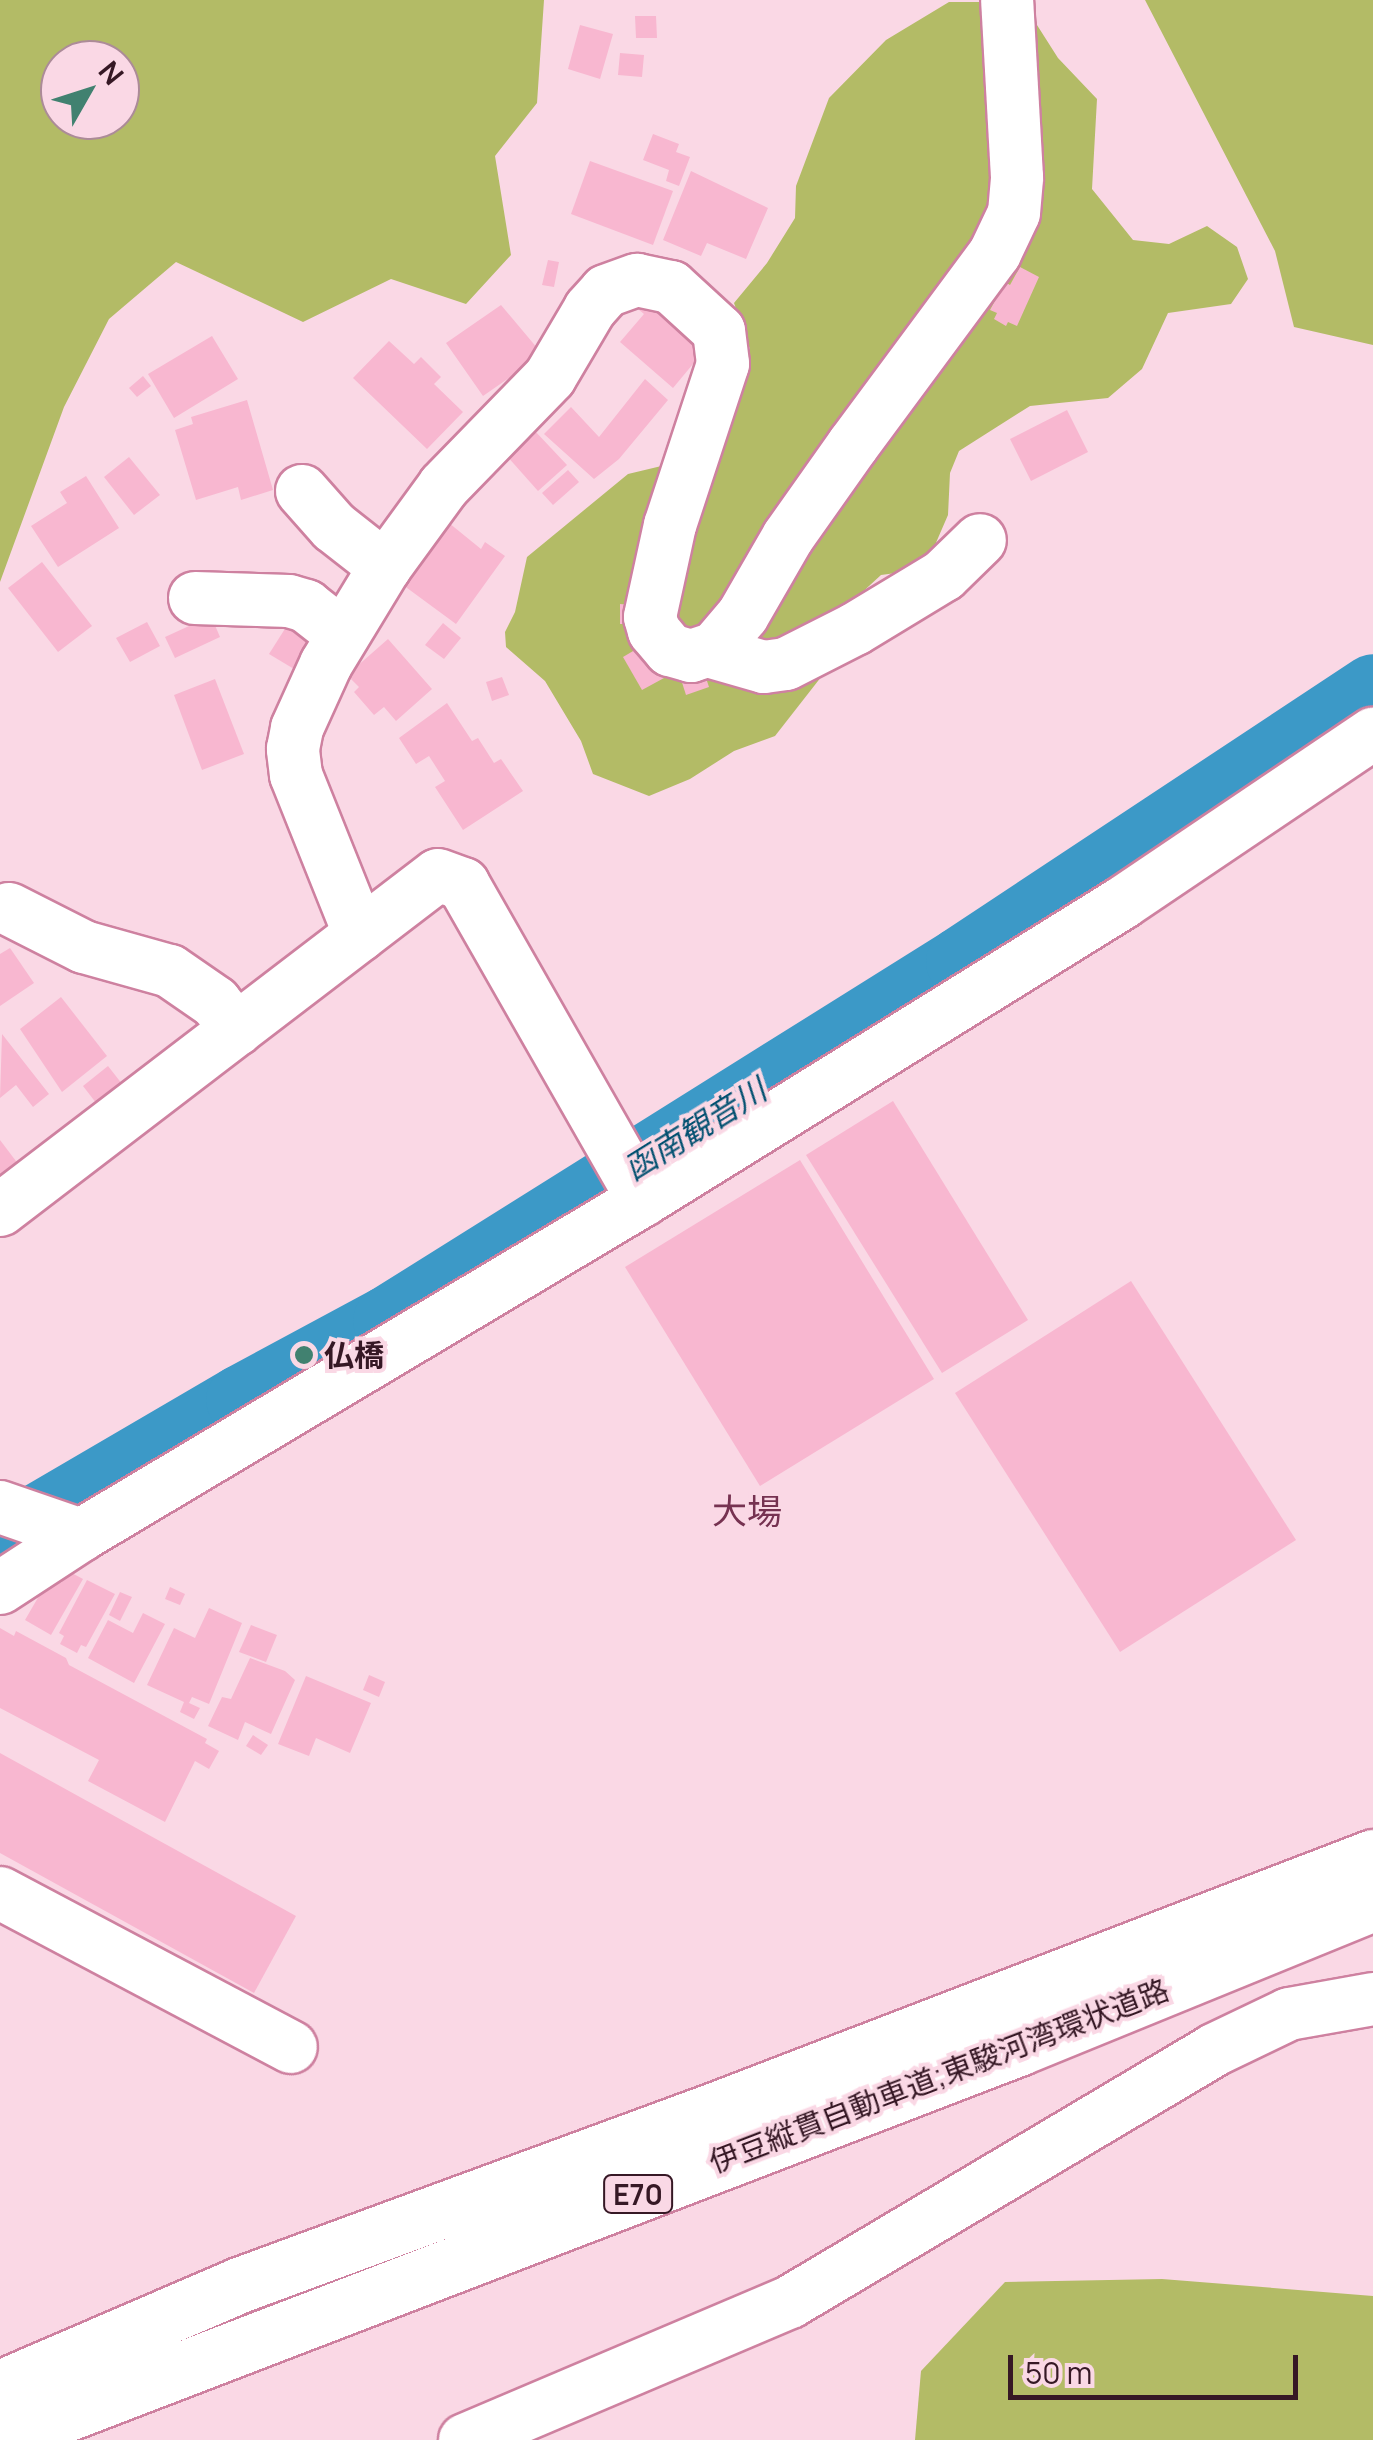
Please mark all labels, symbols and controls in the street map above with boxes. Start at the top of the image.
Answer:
north arrow [40,40,140,140]
text: N [91,53,133,92]
water label: 函南観音川 [617,1070,773,1188]
place label: 仏橋 [324,1337,384,1373]
marker: 仏橋 [293,1344,315,1366]
district label: 大場 [712,1490,782,1532]
street label: 伊豆縦貫自動車道;東駿河湾環状道路 [704,1972,1174,2180]
road number: E70 [603,2171,673,2217]
scale bar [1013,2335,1303,2397]
text: 50 m [1025,2352,1092,2393]

